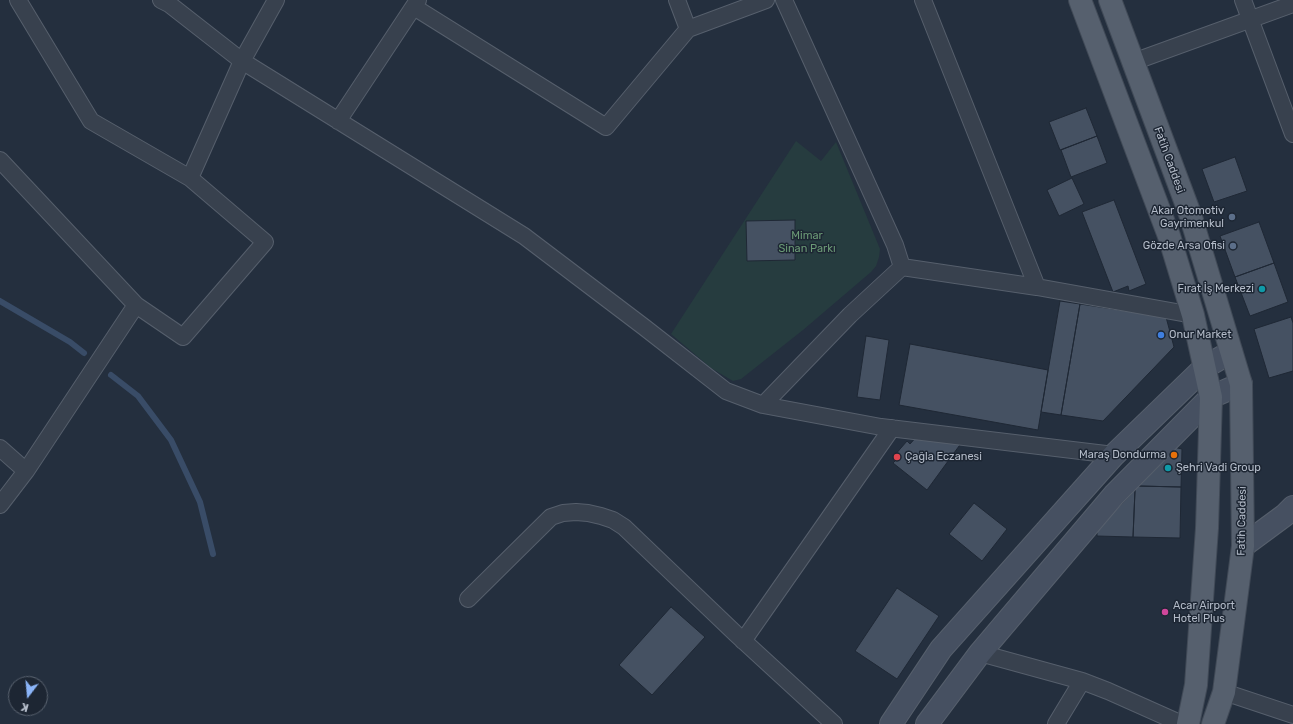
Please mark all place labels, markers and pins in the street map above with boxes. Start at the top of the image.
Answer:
place label: Akar Otomotiv Gayrimenkul [1151,204,1224,230]
marker: Akar Otomotiv Gayrimenkul [1227,212,1237,222]
place label: Gözde Arsa Ofisi [1143,239,1225,253]
marker: Gözde Arsa Ofisi [1228,241,1238,251]
place label: Fırat İş Merkezi [1178,282,1254,296]
marker: Fırat İş Merkezi [1257,284,1267,294]
place label: Onur Market [1169,328,1231,342]
marker: Onur Market [1156,330,1166,340]
place label: Maraş Dondurma [1079,448,1166,462]
place label: Çağla Eczanesi [905,450,982,464]
marker: Maraş Dondurma [1169,450,1179,460]
marker: Çağla Eczanesi [892,452,902,462]
place label: Şehri Vadi Group [1176,461,1261,475]
marker: Şehri Vadi Group [1163,463,1173,473]
place label: Acar Airport Hotel Plus [1173,599,1235,625]
marker: Acar Airport Hotel Plus [1160,607,1170,617]

